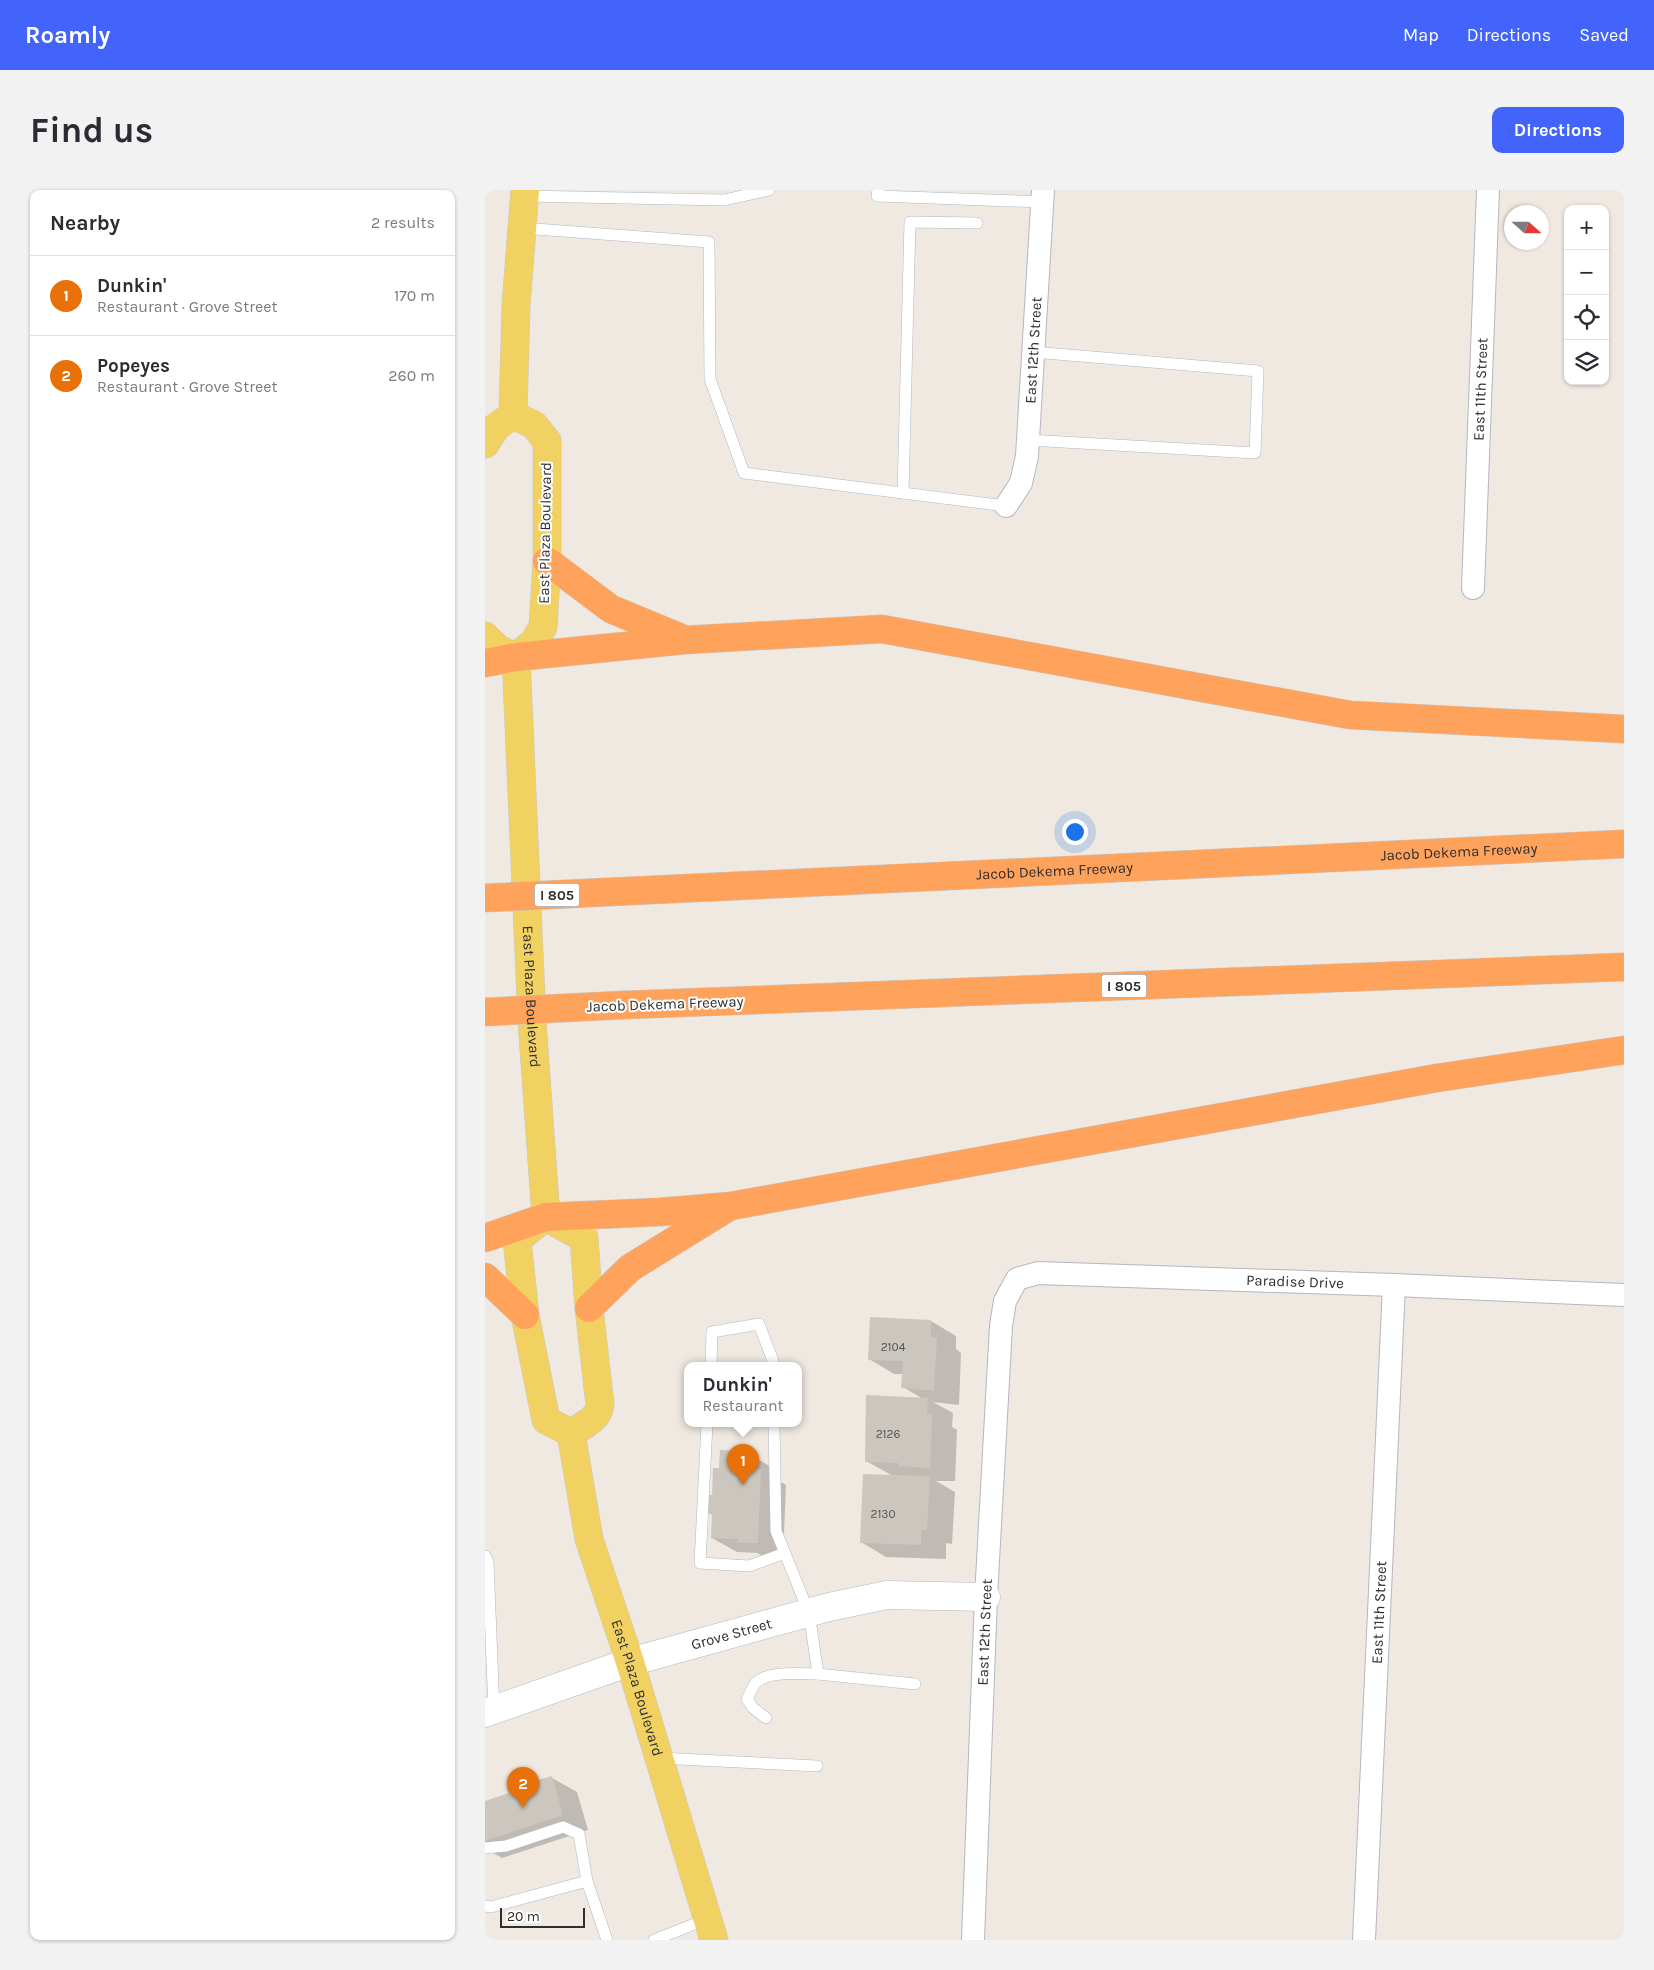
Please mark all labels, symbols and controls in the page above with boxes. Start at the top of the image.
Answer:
text: Roamly [25,21,110,49]
text: Map [1403,24,1439,46]
text: Directions [1467,24,1551,46]
text: Saved [1579,24,1629,46]
button: Directions [1492,107,1624,153]
text: Find us [30,110,153,151]
north arrow [1504,205,1549,250]
map controls [1564,205,1609,385]
button: + [1564,205,1609,250]
text: Nearby [50,211,120,235]
text: 2 results [371,213,435,232]
button: − [1564,250,1609,295]
text: Dunkin' [97,275,167,297]
text: 1 [63,286,69,305]
text: 170 m [394,286,435,305]
button: locate [1564,295,1609,340]
street label: East 12th Street [1021,296,1046,404]
text: Restaurant · Grove Street [97,297,277,316]
street label: East 11th Street [1470,337,1491,441]
button: layers [1564,340,1609,385]
text: Popeyes [97,355,170,377]
text: 2 [61,366,71,385]
text: 260 m [388,366,435,385]
text: Restaurant · Grove Street [97,377,277,396]
street label: East Plaza Boulevard [535,462,555,604]
your location [1062,819,1088,845]
street label: Jacob Dekema Freeway [1380,839,1538,864]
street label: Jacob Dekema Freeway [976,858,1133,884]
road number: I 805 [535,884,579,906]
street label: East Plaza Boulevard [519,925,544,1068]
road number: I 805 [1101,974,1147,998]
street label: Jacob Dekema Freeway [586,992,744,1016]
street label: Paradise Drive [1246,1271,1344,1292]
house number: 2104 [881,1340,906,1354]
popup [684,1362,802,1427]
text: Dunkin' [702,1374,772,1396]
text: Restaurant [702,1396,784,1415]
house number: 2126 [876,1427,900,1441]
pin: 1 [727,1444,759,1485]
house number: 2130 [870,1507,896,1521]
street label: East 11th Street [1368,1560,1390,1664]
street label: East 12th Street [974,1578,996,1686]
street label: Grove Street [689,1614,774,1654]
street label: East Plaza Boulevard [607,1617,667,1758]
pin: 2 [507,1767,539,1808]
scale bar [500,1905,585,1928]
text: 20 m [507,1908,540,1925]

